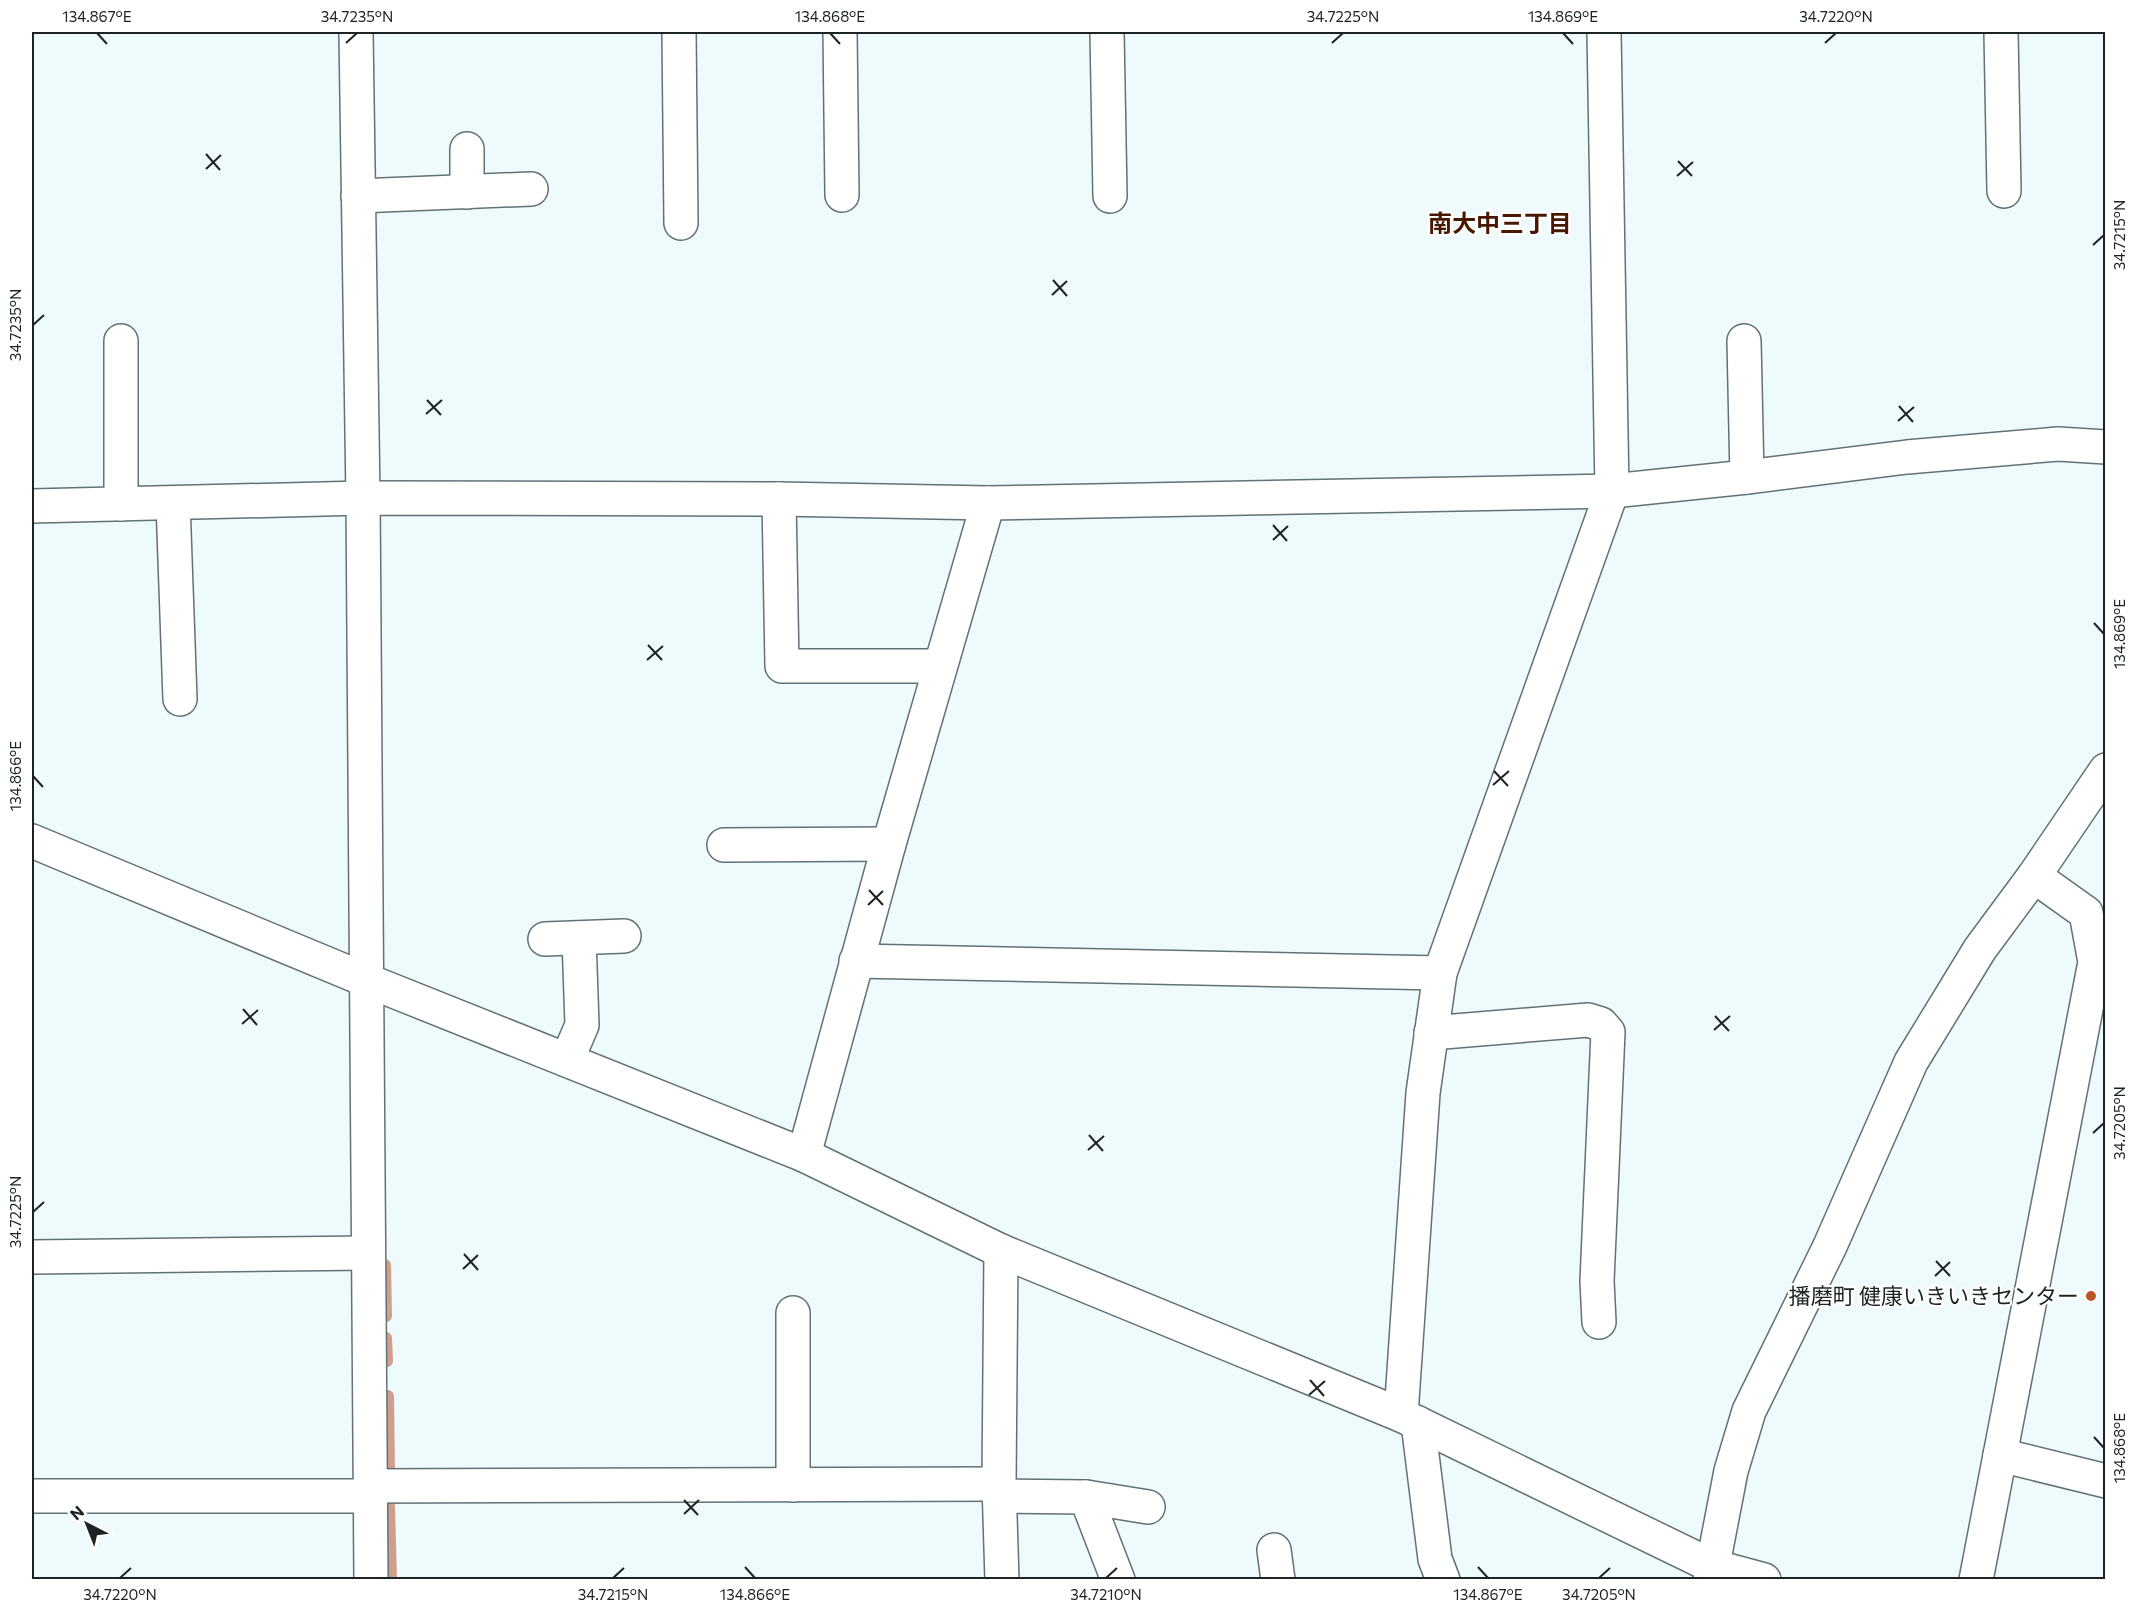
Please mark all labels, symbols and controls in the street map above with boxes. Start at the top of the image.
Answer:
text: 134.867°E [62,7,132,25]
text: 34.7235°N [321,7,393,25]
text: 134.868°E [795,7,865,25]
text: 34.7225°N [1307,7,1379,25]
text: 134.869°E [1528,7,1598,25]
text: 34.7220°N [1799,7,1873,25]
text: 34.7215°N [2110,200,2128,270]
district label: 南大中三丁目 [1428,208,1572,237]
text: 34.7235°N [6,289,24,361]
text: 134.869°E [2110,599,2128,669]
text: 134.866°E [6,741,24,811]
text: 34.7205°N [2110,1086,2128,1160]
text: 34.7225°N [6,1176,24,1248]
place label: 播磨町 健康いきいきセンター [1789,1282,2079,1309]
marker: 播磨町 健康いきいきセンター [2084,1289,2098,1303]
text: 134.868°E [2110,1413,2128,1483]
north arrow [57,1494,117,1554]
text: N [66,1501,87,1524]
text: 34.7220°N [83,1585,157,1603]
text: 34.7215°N [578,1585,648,1603]
text: 134.866°E [720,1585,790,1603]
text: 34.7210°N [1070,1585,1142,1603]
text: 134.867°E [1453,1585,1523,1603]
text: 34.7205°N [1562,1585,1636,1603]

